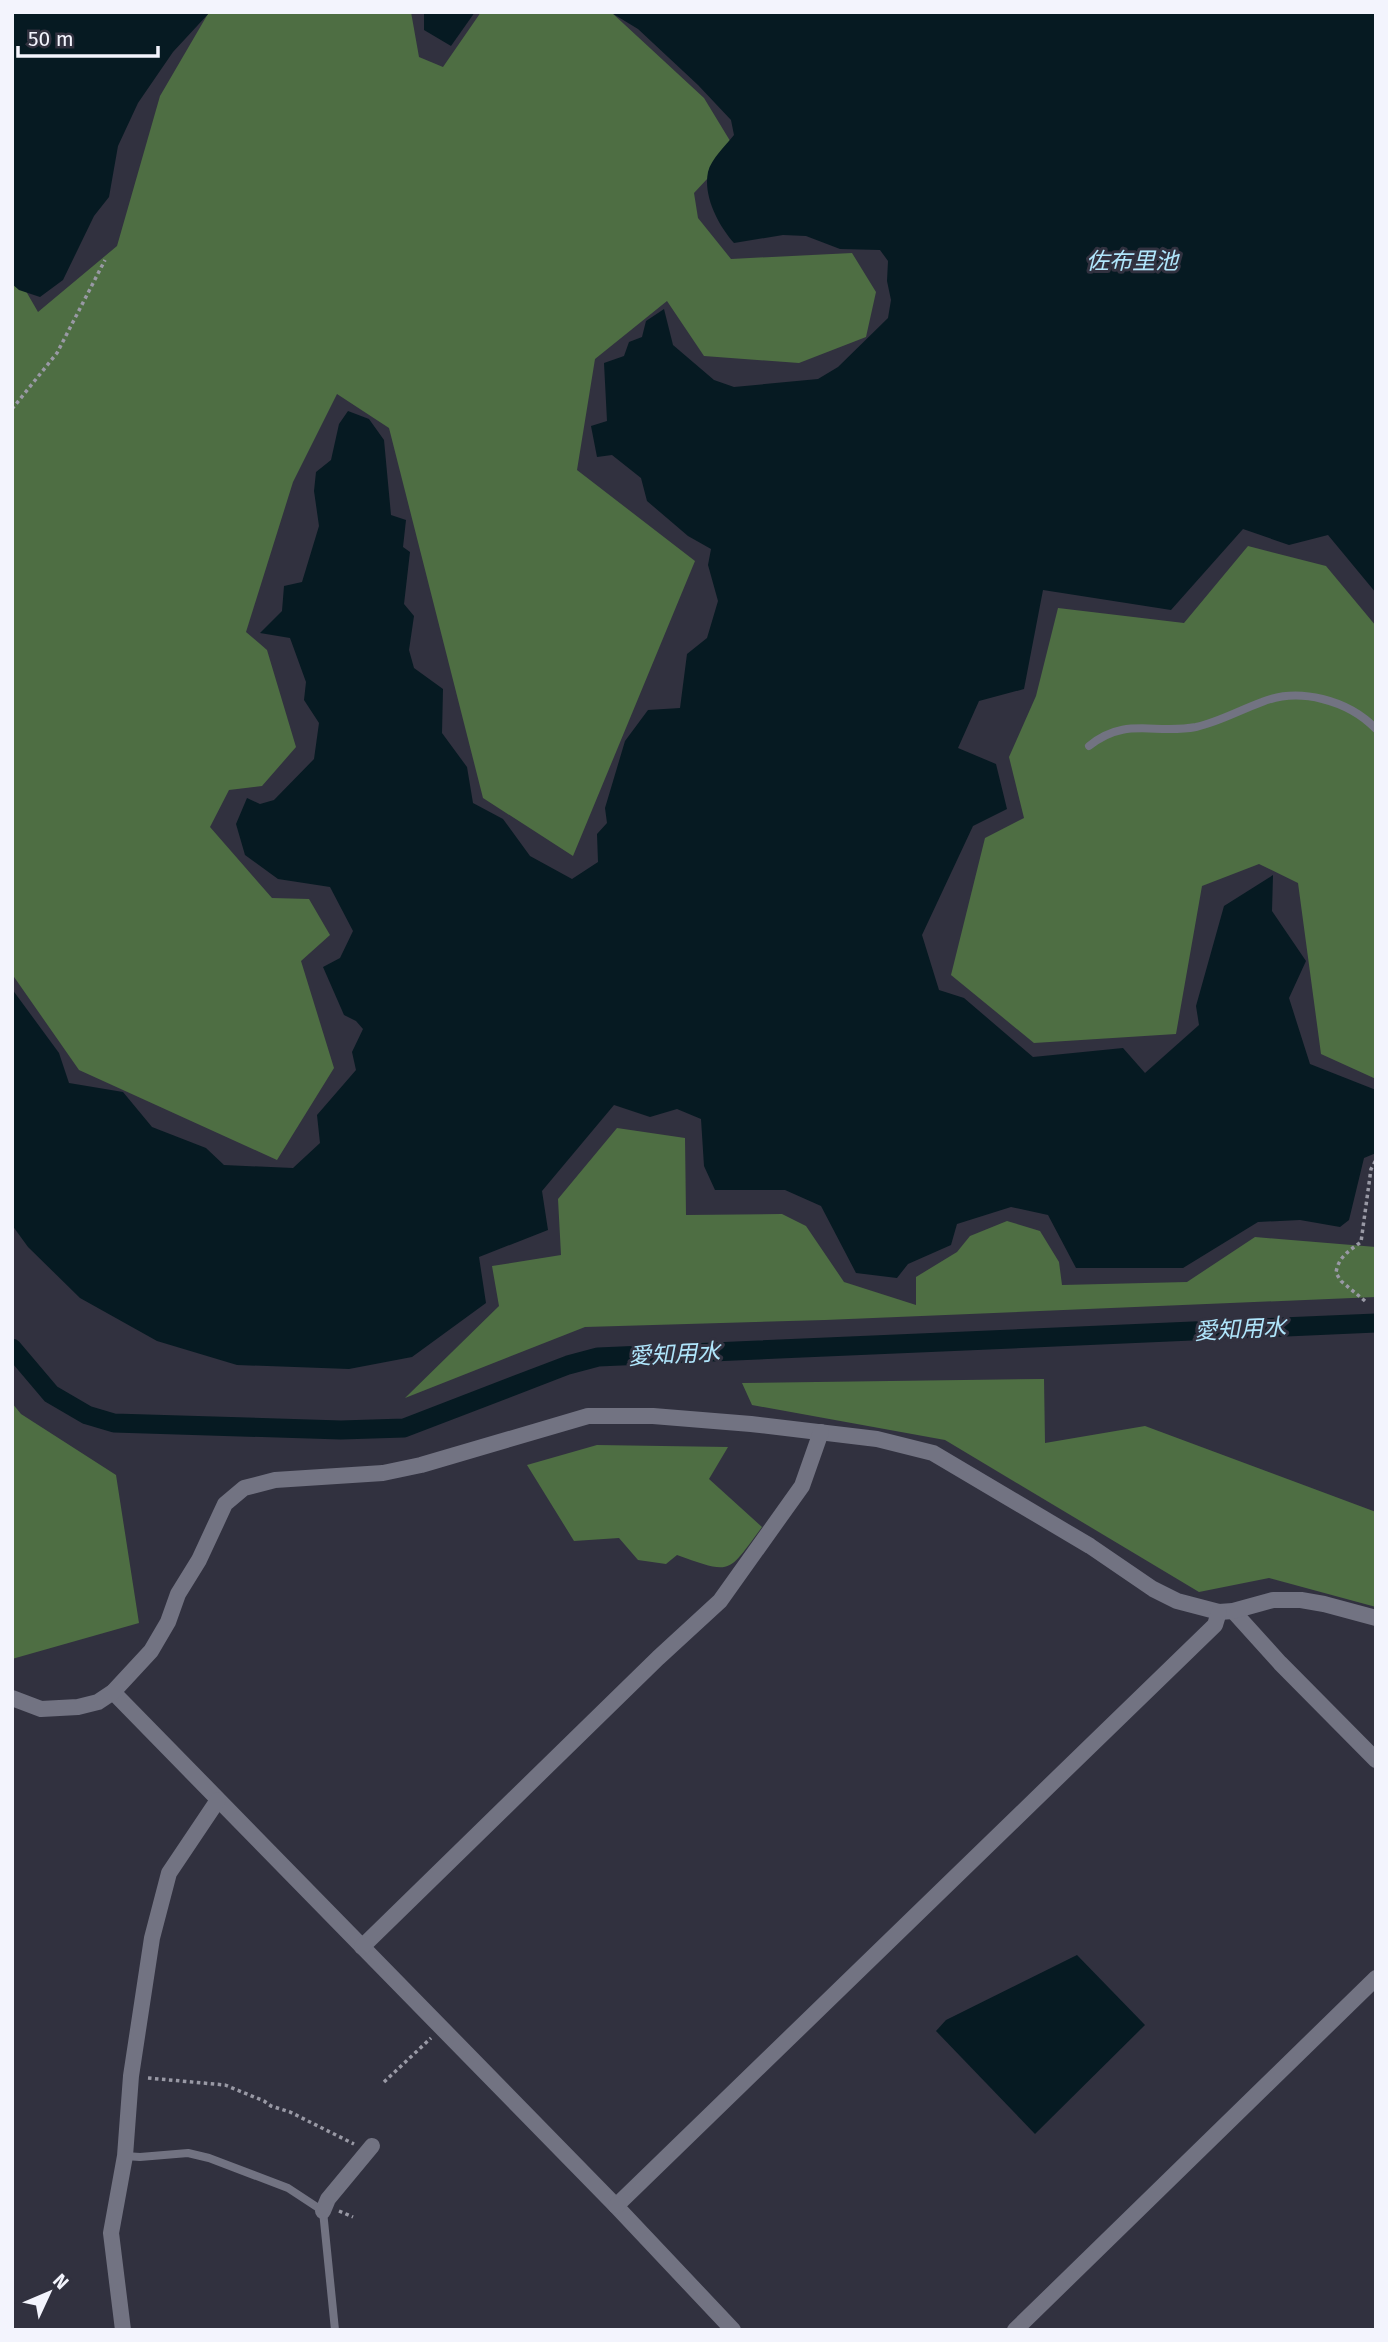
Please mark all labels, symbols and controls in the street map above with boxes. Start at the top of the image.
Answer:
scale bar [18,14,158,58]
text: 50 m [28,26,74,52]
water label: 佐布里池 [1086,247,1180,275]
water label: 愛知用水 [1193,1312,1290,1345]
water label: 愛知用水 [627,1337,724,1370]
north arrow [14,2258,84,2328]
text: N [48,2269,74,2294]

